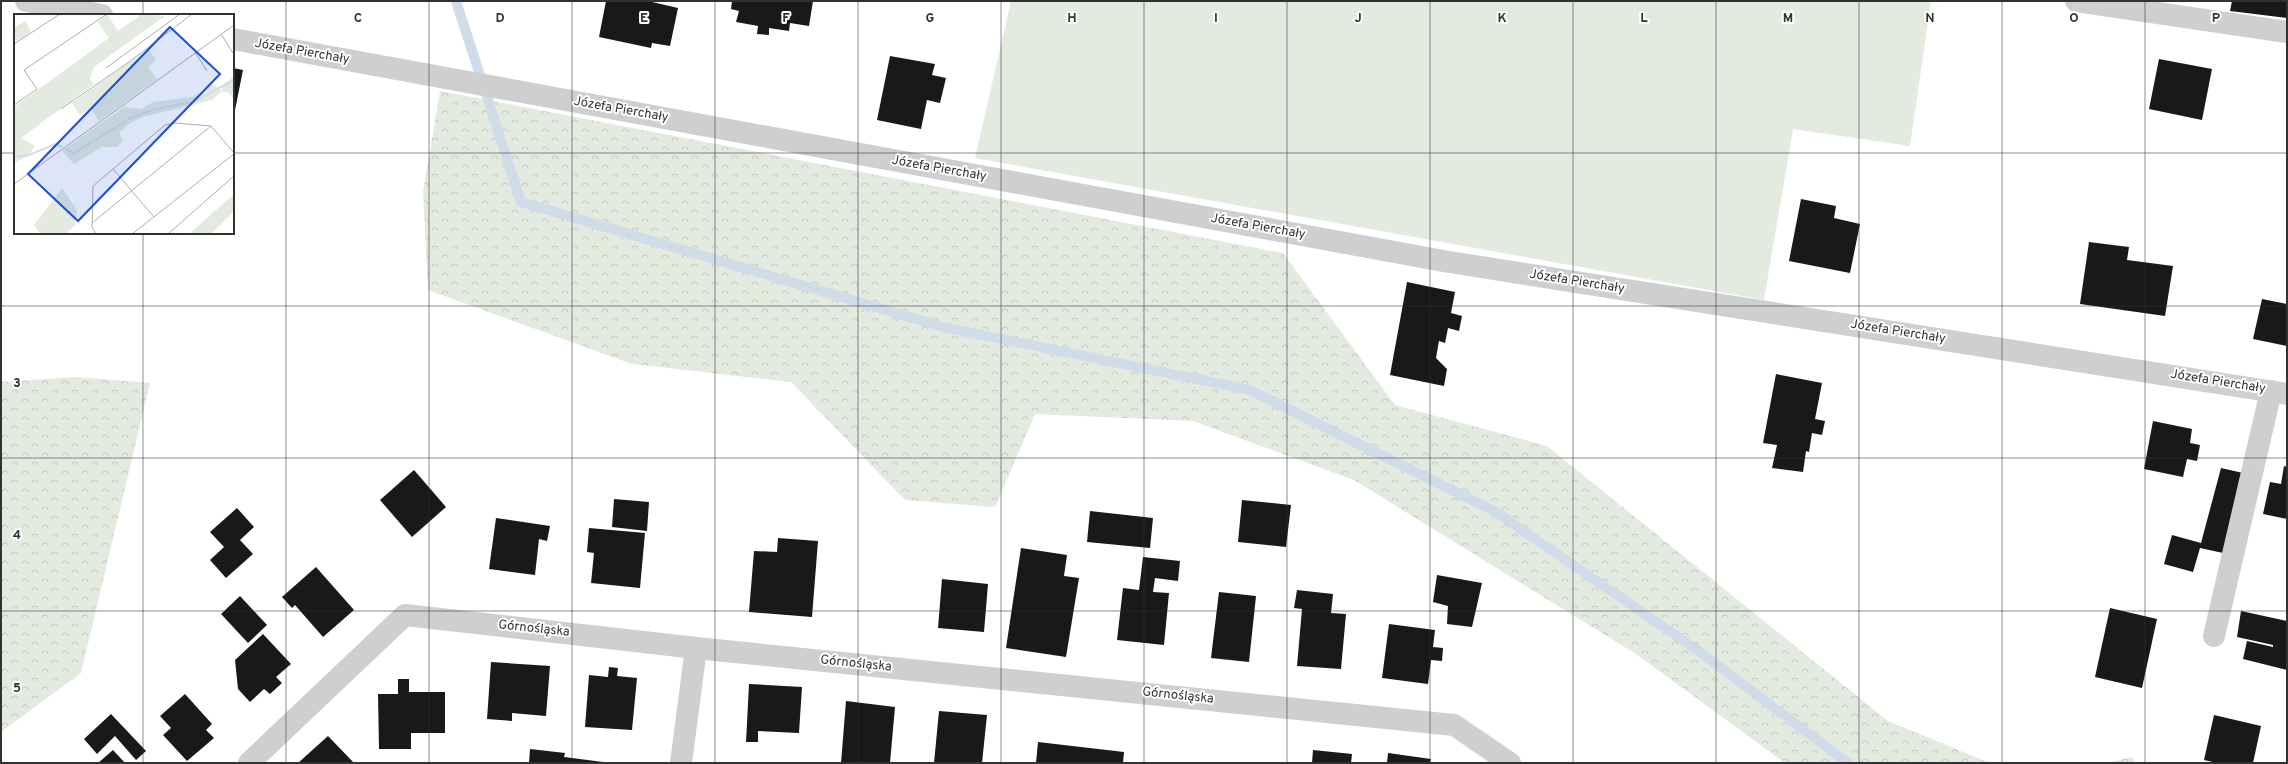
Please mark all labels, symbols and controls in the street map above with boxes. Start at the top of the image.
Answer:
text: C [354,11,362,27]
text: D [495,11,505,27]
text: E [640,11,648,27]
text: F [782,11,790,27]
text: G [926,11,935,27]
text: H [1067,11,1077,27]
text: I [1214,11,1218,27]
text: J [1354,11,1362,27]
text: K [1497,11,1507,27]
text: L [1640,11,1648,27]
text: M [1783,11,1793,27]
text: N [1925,11,1935,27]
text: O [2069,11,2079,27]
text: P [2212,11,2221,27]
inset map [14,14,234,234]
street label: Józefa Pierchały [253,36,351,68]
street label: Józefa Pierchały [572,94,670,126]
street label: Józefa Pierchały [890,153,988,185]
street label: Józefa Pierchały [1209,211,1307,243]
street label: Józefa Pierchały [1528,267,1626,297]
street label: Józefa Pierchały [1849,317,1947,347]
street label: Józefa Pierchały [2169,367,2267,397]
text: 3 [13,376,21,392]
text: 4 [13,528,21,544]
street label: Górnośląska [497,617,571,641]
street label: Górnośląska [819,652,893,676]
text: 5 [13,681,21,697]
street label: Górnośląska [1141,684,1215,708]

